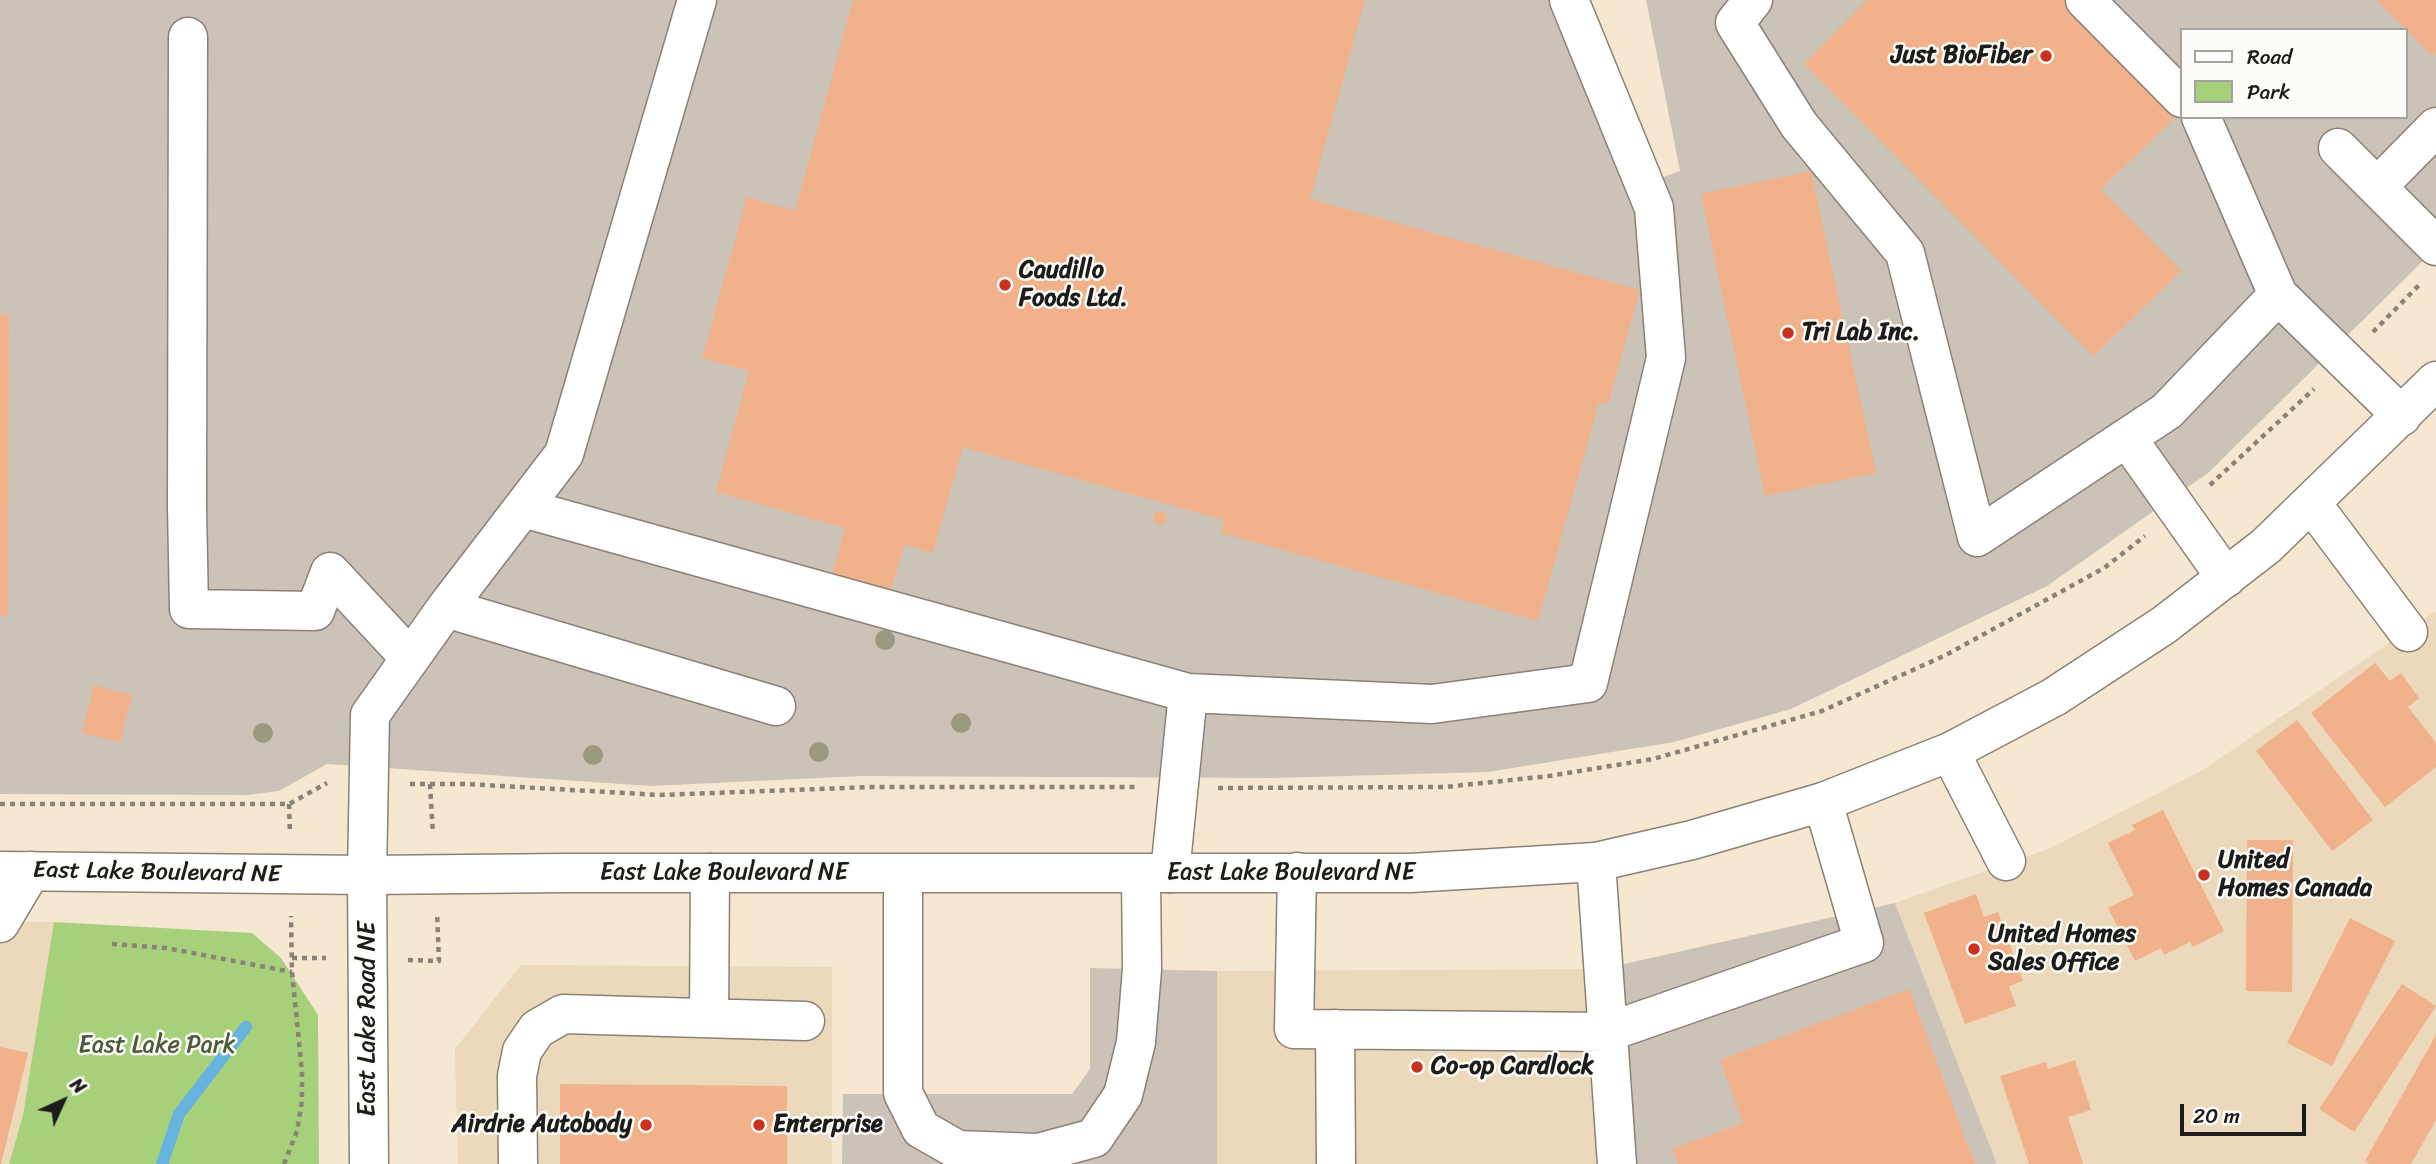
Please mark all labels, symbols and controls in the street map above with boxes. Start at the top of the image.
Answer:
legend [2180,28,2408,119]
text: Road [2247,38,2292,76]
place label: Just BioFiber [1891,42,2032,70]
marker: Just BioFiber [2038,48,2054,64]
text: Park [2247,73,2290,111]
place label: Caudillo Foods Ltd. [1019,257,1128,313]
marker: Caudillo Foods Ltd. [997,277,1013,293]
place label: Tri Lab Inc. [1802,319,1920,347]
marker: Tri Lab Inc. [1780,325,1796,341]
place label: United Homes Canada [2218,847,2372,903]
street label: East Lake Boulevard NE [33,856,281,890]
street label: East Lake Boulevard NE [600,859,848,887]
street label: East Lake Boulevard NE [1167,859,1415,887]
marker: United Homes Canada [2196,867,2212,883]
street label: East Lake Road NE [354,921,382,1117]
place label: United Homes Sales Office [1988,921,2136,977]
marker: United Homes Sales Office [1966,941,1982,957]
park label: East Lake Park [79,1032,235,1060]
place label: Co-op Cardlock [1431,1053,1594,1081]
marker: Co-op Cardlock [1409,1059,1425,1075]
north arrow [28,1066,98,1136]
text: N [62,1069,95,1102]
scale bar [2184,1090,2310,1134]
text: 20 m [2193,1097,2240,1135]
place label: Airdrie Autobody [452,1111,632,1139]
place label: Enterprise [773,1111,882,1139]
marker: Airdrie Autobody [638,1117,654,1133]
marker: Enterprise [751,1117,767,1133]

